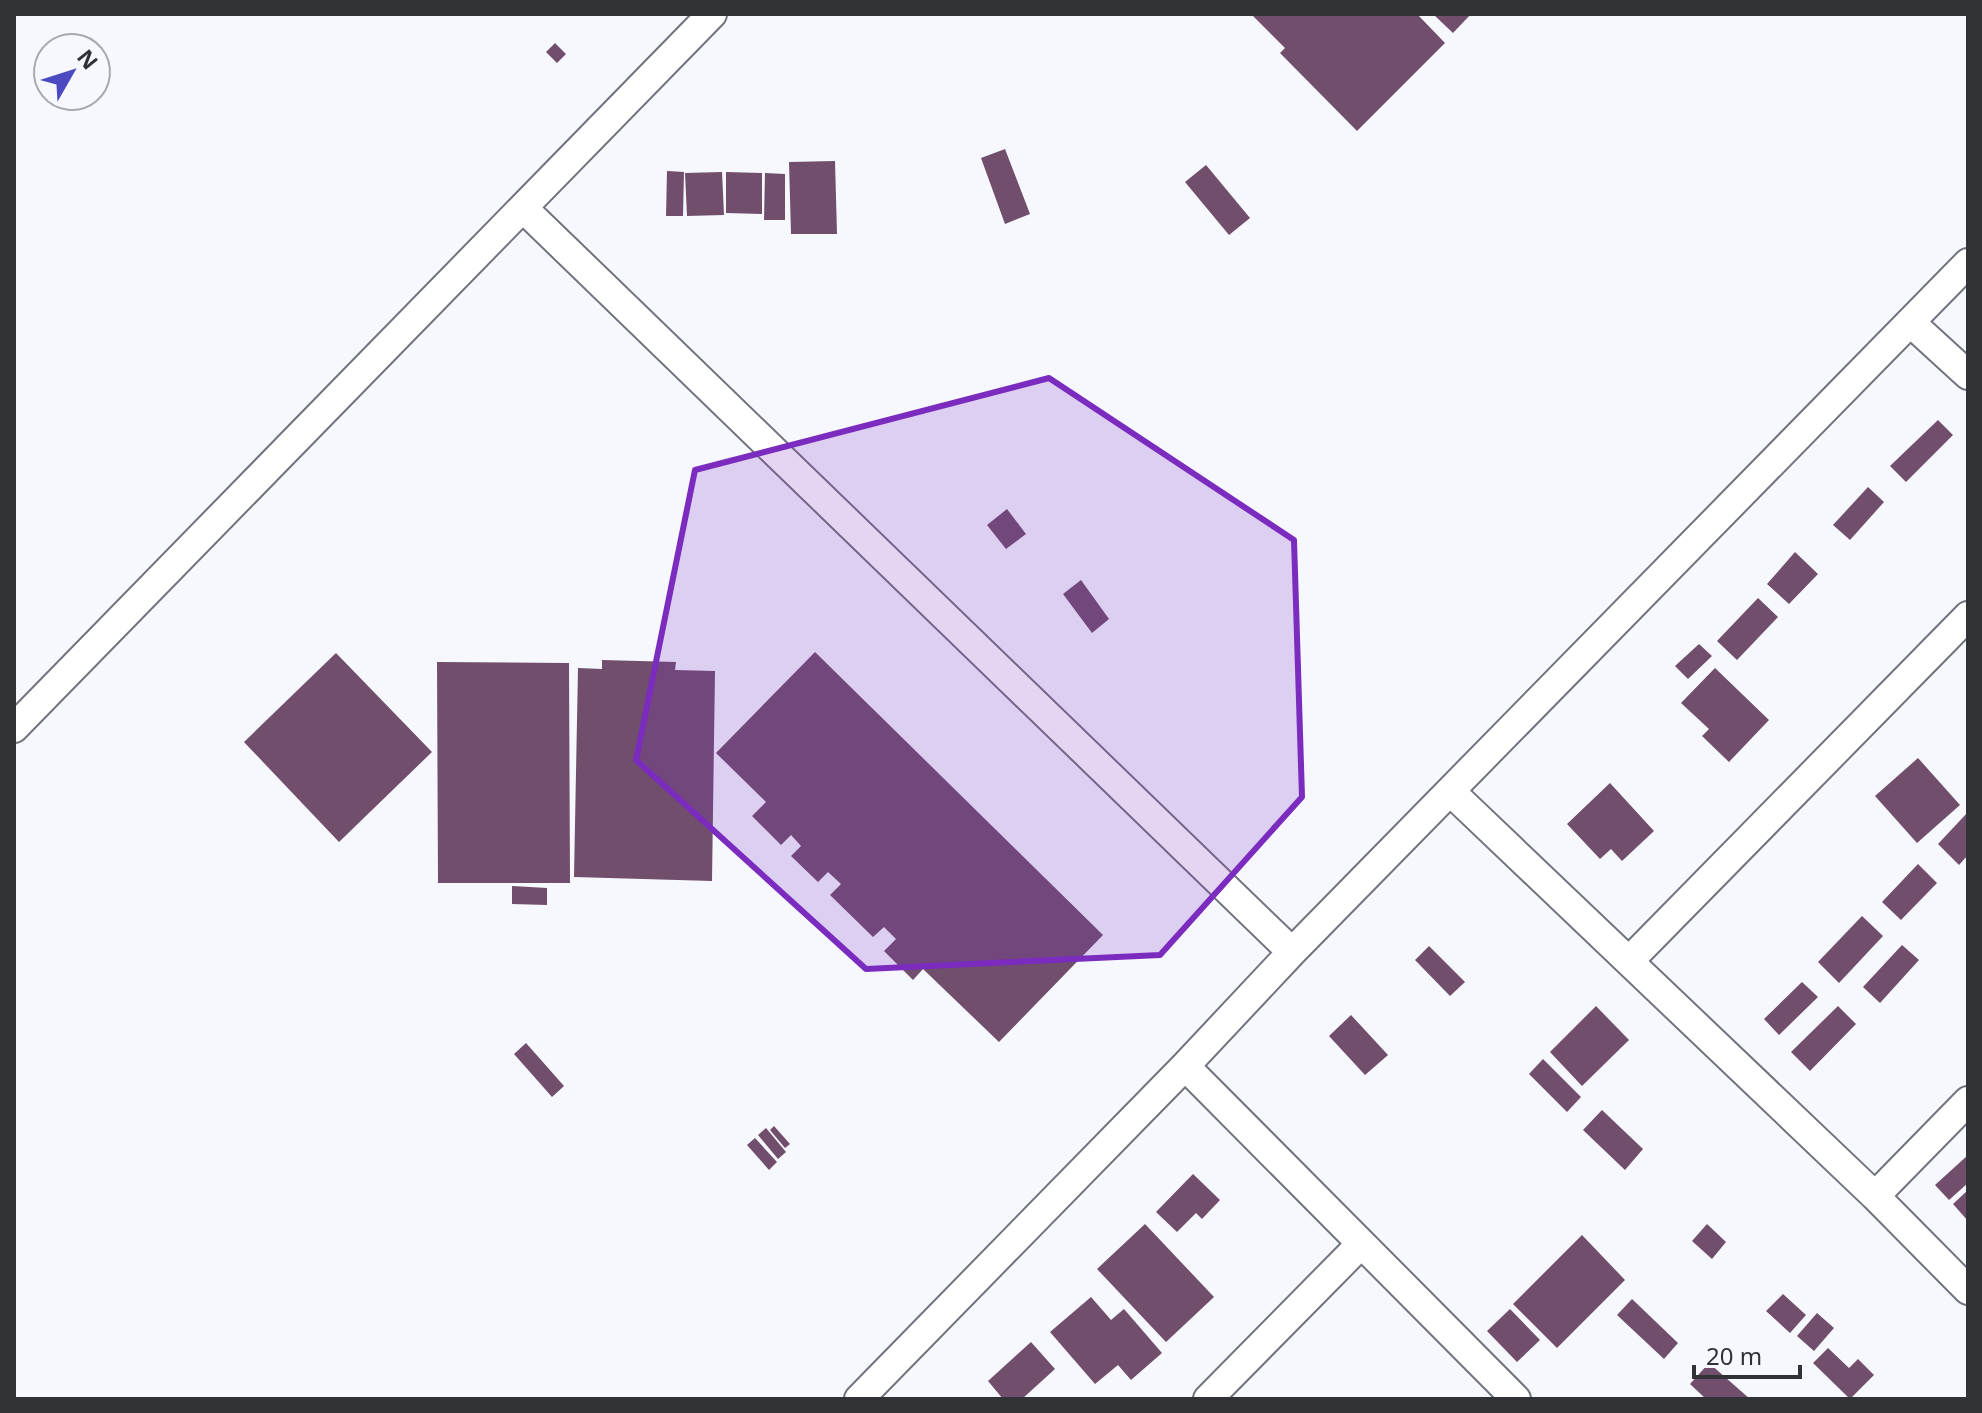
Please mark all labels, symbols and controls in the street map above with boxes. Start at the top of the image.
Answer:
north arrow [32,32,112,112]
text: N [71,42,106,75]
scale bar [1694,1329,1800,1379]
text: 20 m [1706,1339,1762,1372]

